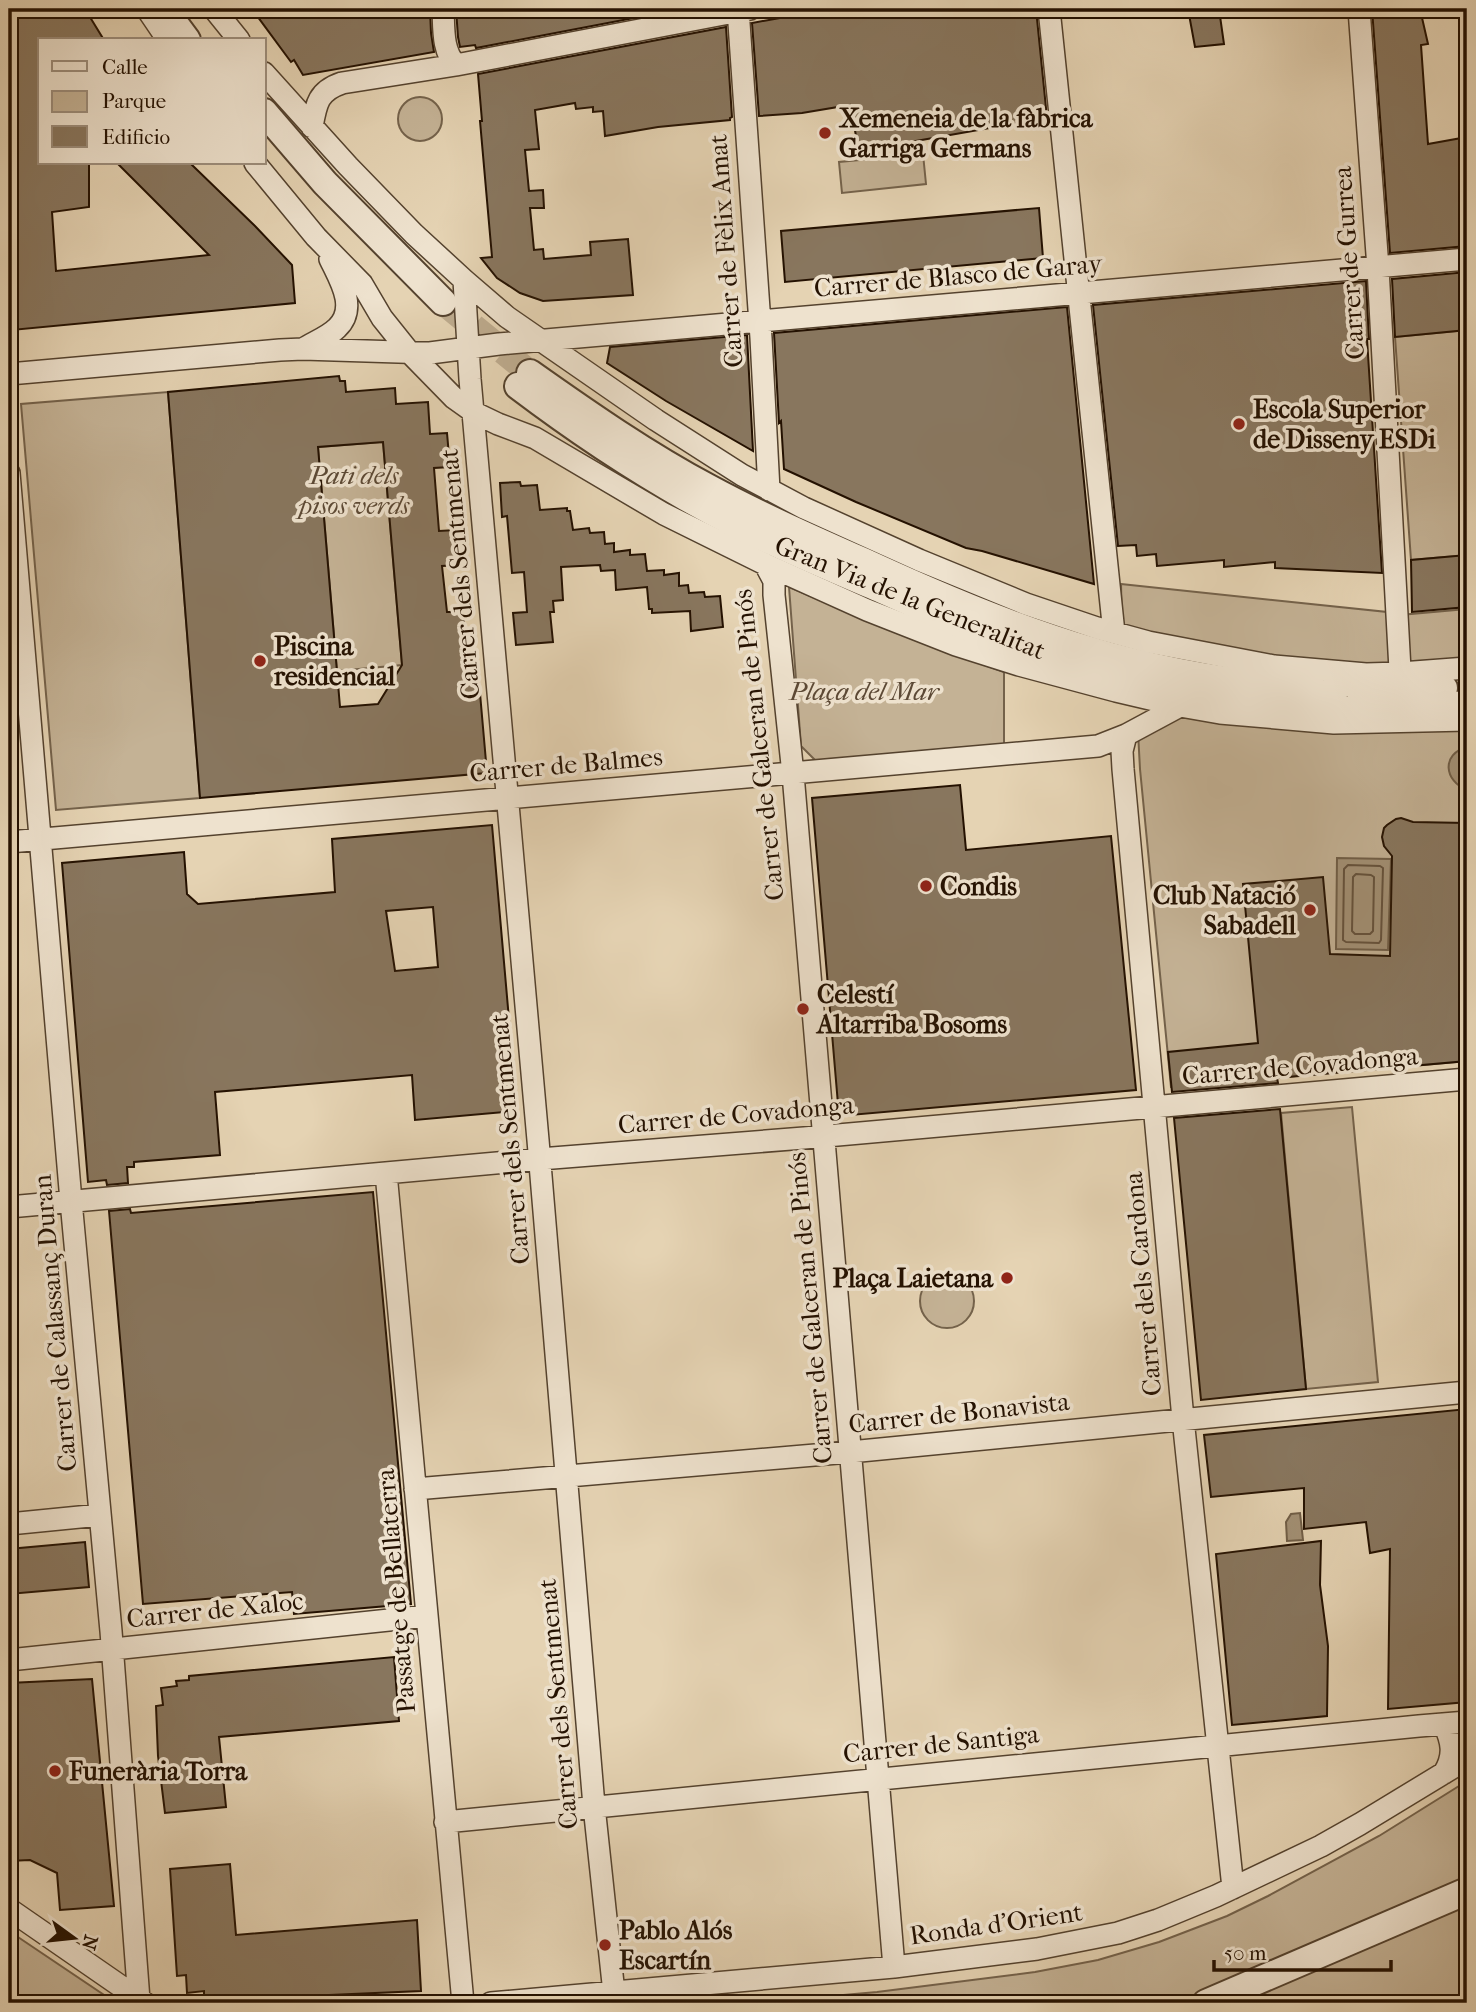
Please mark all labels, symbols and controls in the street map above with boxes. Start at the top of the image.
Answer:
legend [38,38,266,164]
text: Calle [102,55,148,79]
text: Parque [102,89,166,113]
place label: Xemeneia de la fàbrica Garriga Germans [838,103,1093,164]
text: Edificio [102,125,170,149]
marker: Xemeneia de la fàbrica Garriga Germans [817,125,833,141]
street label: Carrer de Fèlix Amat [702,133,750,369]
street label: Carrer de Gurrea [1327,164,1371,361]
street label: Carrer de Blasco de Garay [813,248,1104,304]
place label: Escola Superior de Disseny ESDi [1253,394,1436,455]
marker: Escola Superior de Disseny ESDi [1231,416,1247,432]
street label: Carrer dels Sentmenat [434,447,486,701]
park label: Pati dels pisos verds [295,460,410,521]
street label: Gran Via de la Generalitat [770,529,1051,667]
street label: Carrer de Galceran de Pinós [727,588,791,902]
place label: Piscina residencial [273,631,396,692]
marker: Piscina residencial [252,653,268,669]
park label: Plaça del Mar [788,676,941,707]
street label: Carrer de Balmes [468,741,664,789]
place label: Condis [940,871,1017,902]
marker: Condis [918,878,934,894]
place label: Club Natació Sabadell [1153,880,1297,941]
marker: Club Natació Sabadell [1302,902,1318,918]
place label: Celestí Altarriba Bosoms [815,979,1007,1040]
marker: Celestí Altarriba Bosoms [795,1001,811,1017]
street label: Carrer dels Sentmenat [484,1012,536,1266]
street label: Carrer de Covadonga [1181,1040,1420,1092]
street label: Carrer de Covadonga [617,1089,856,1141]
street label: Carrer de Galceran de Pinós [781,1151,839,1465]
street label: Carrer dels Cardona [1118,1170,1168,1397]
street label: Carrer de Calassanç Duran [27,1173,83,1473]
place label: Plaça Laietana [832,1263,994,1295]
marker: Plaça Laietana [999,1270,1015,1286]
street label: Carrer de Bonavista [847,1386,1072,1440]
street label: Passatge de Bellaterra [370,1467,422,1715]
street label: Carrer dels Sentmenat [532,1577,584,1831]
street label: Carrer de Xaloc [125,1585,305,1635]
street label: Carrer de Santiga [842,1718,1041,1770]
place label: Funerària Torra [68,1756,248,1787]
marker: Funerària Torra [47,1763,63,1779]
street label: Ronda d'Orient [908,1896,1085,1951]
north arrow [38,1904,108,1974]
place label: Pablo Alós Escartín [619,1915,733,1976]
scale bar [1214,1928,1390,1972]
text: N [77,1932,102,1953]
marker: Pablo Alós Escartín [597,1937,613,1953]
text: 50 m [1224,1941,1267,1965]

